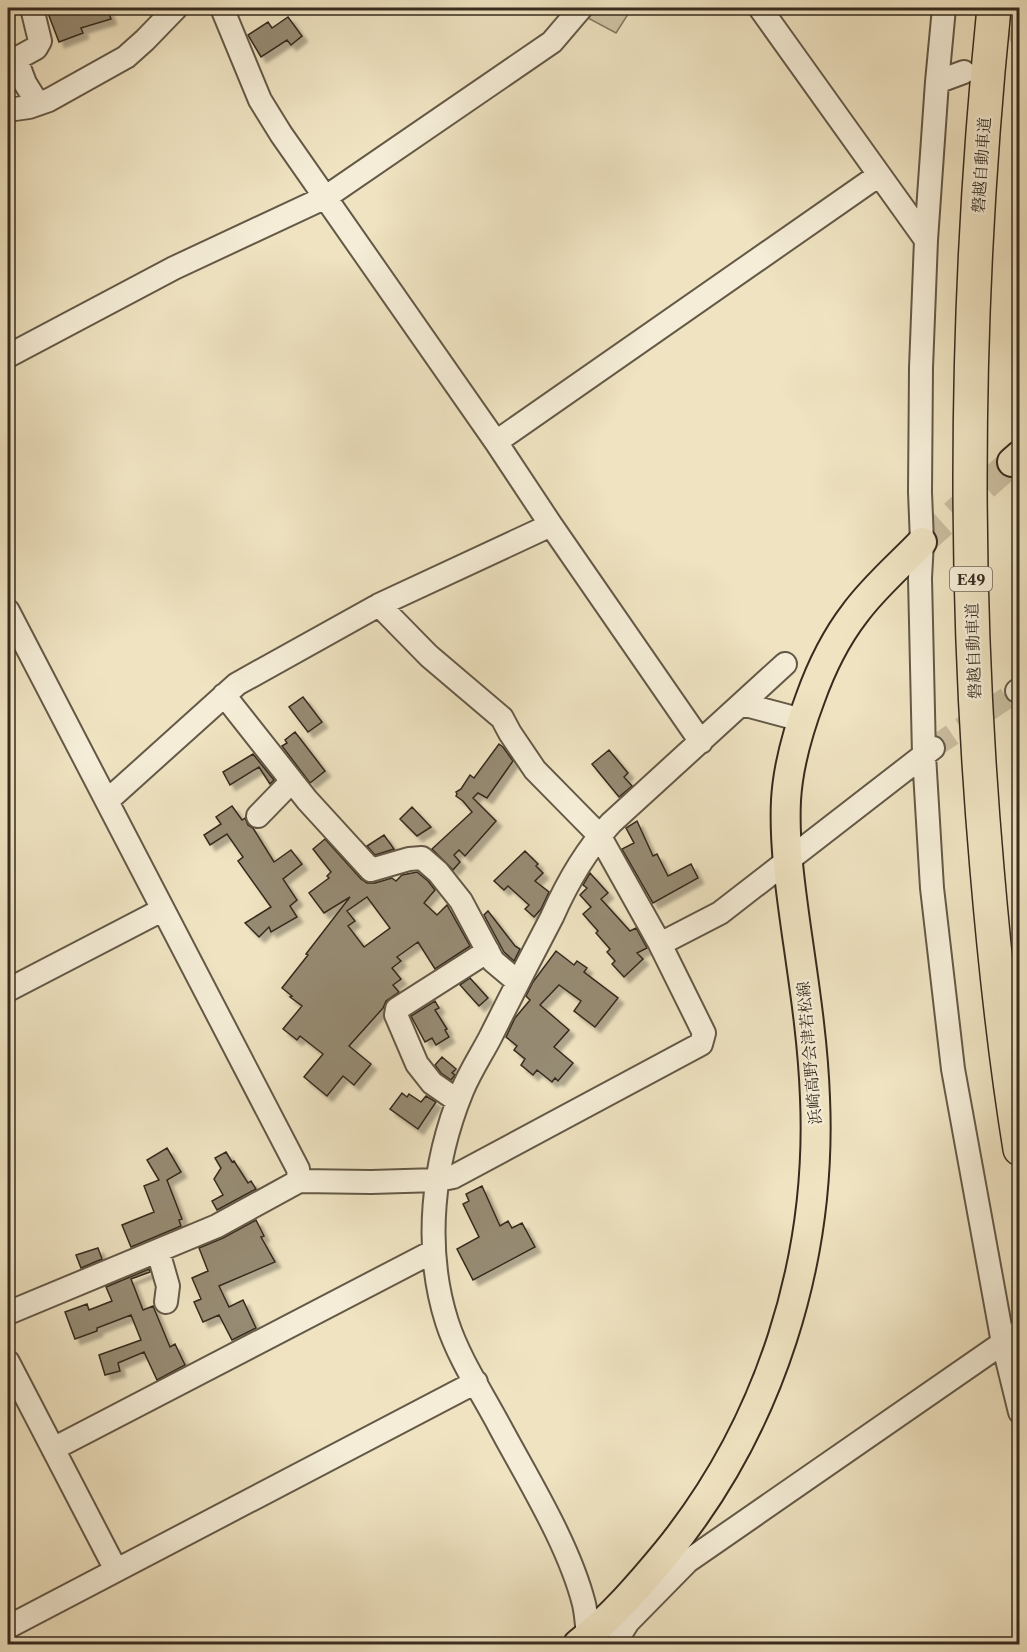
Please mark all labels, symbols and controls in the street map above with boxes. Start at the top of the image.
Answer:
street label: 磐越自動車道 [968,116,994,214]
road number: E49 [950,567,992,591]
street label: 磐越自動車道 [961,603,985,699]
street label: 浜崎高野会津若松線 [793,980,825,1126]

